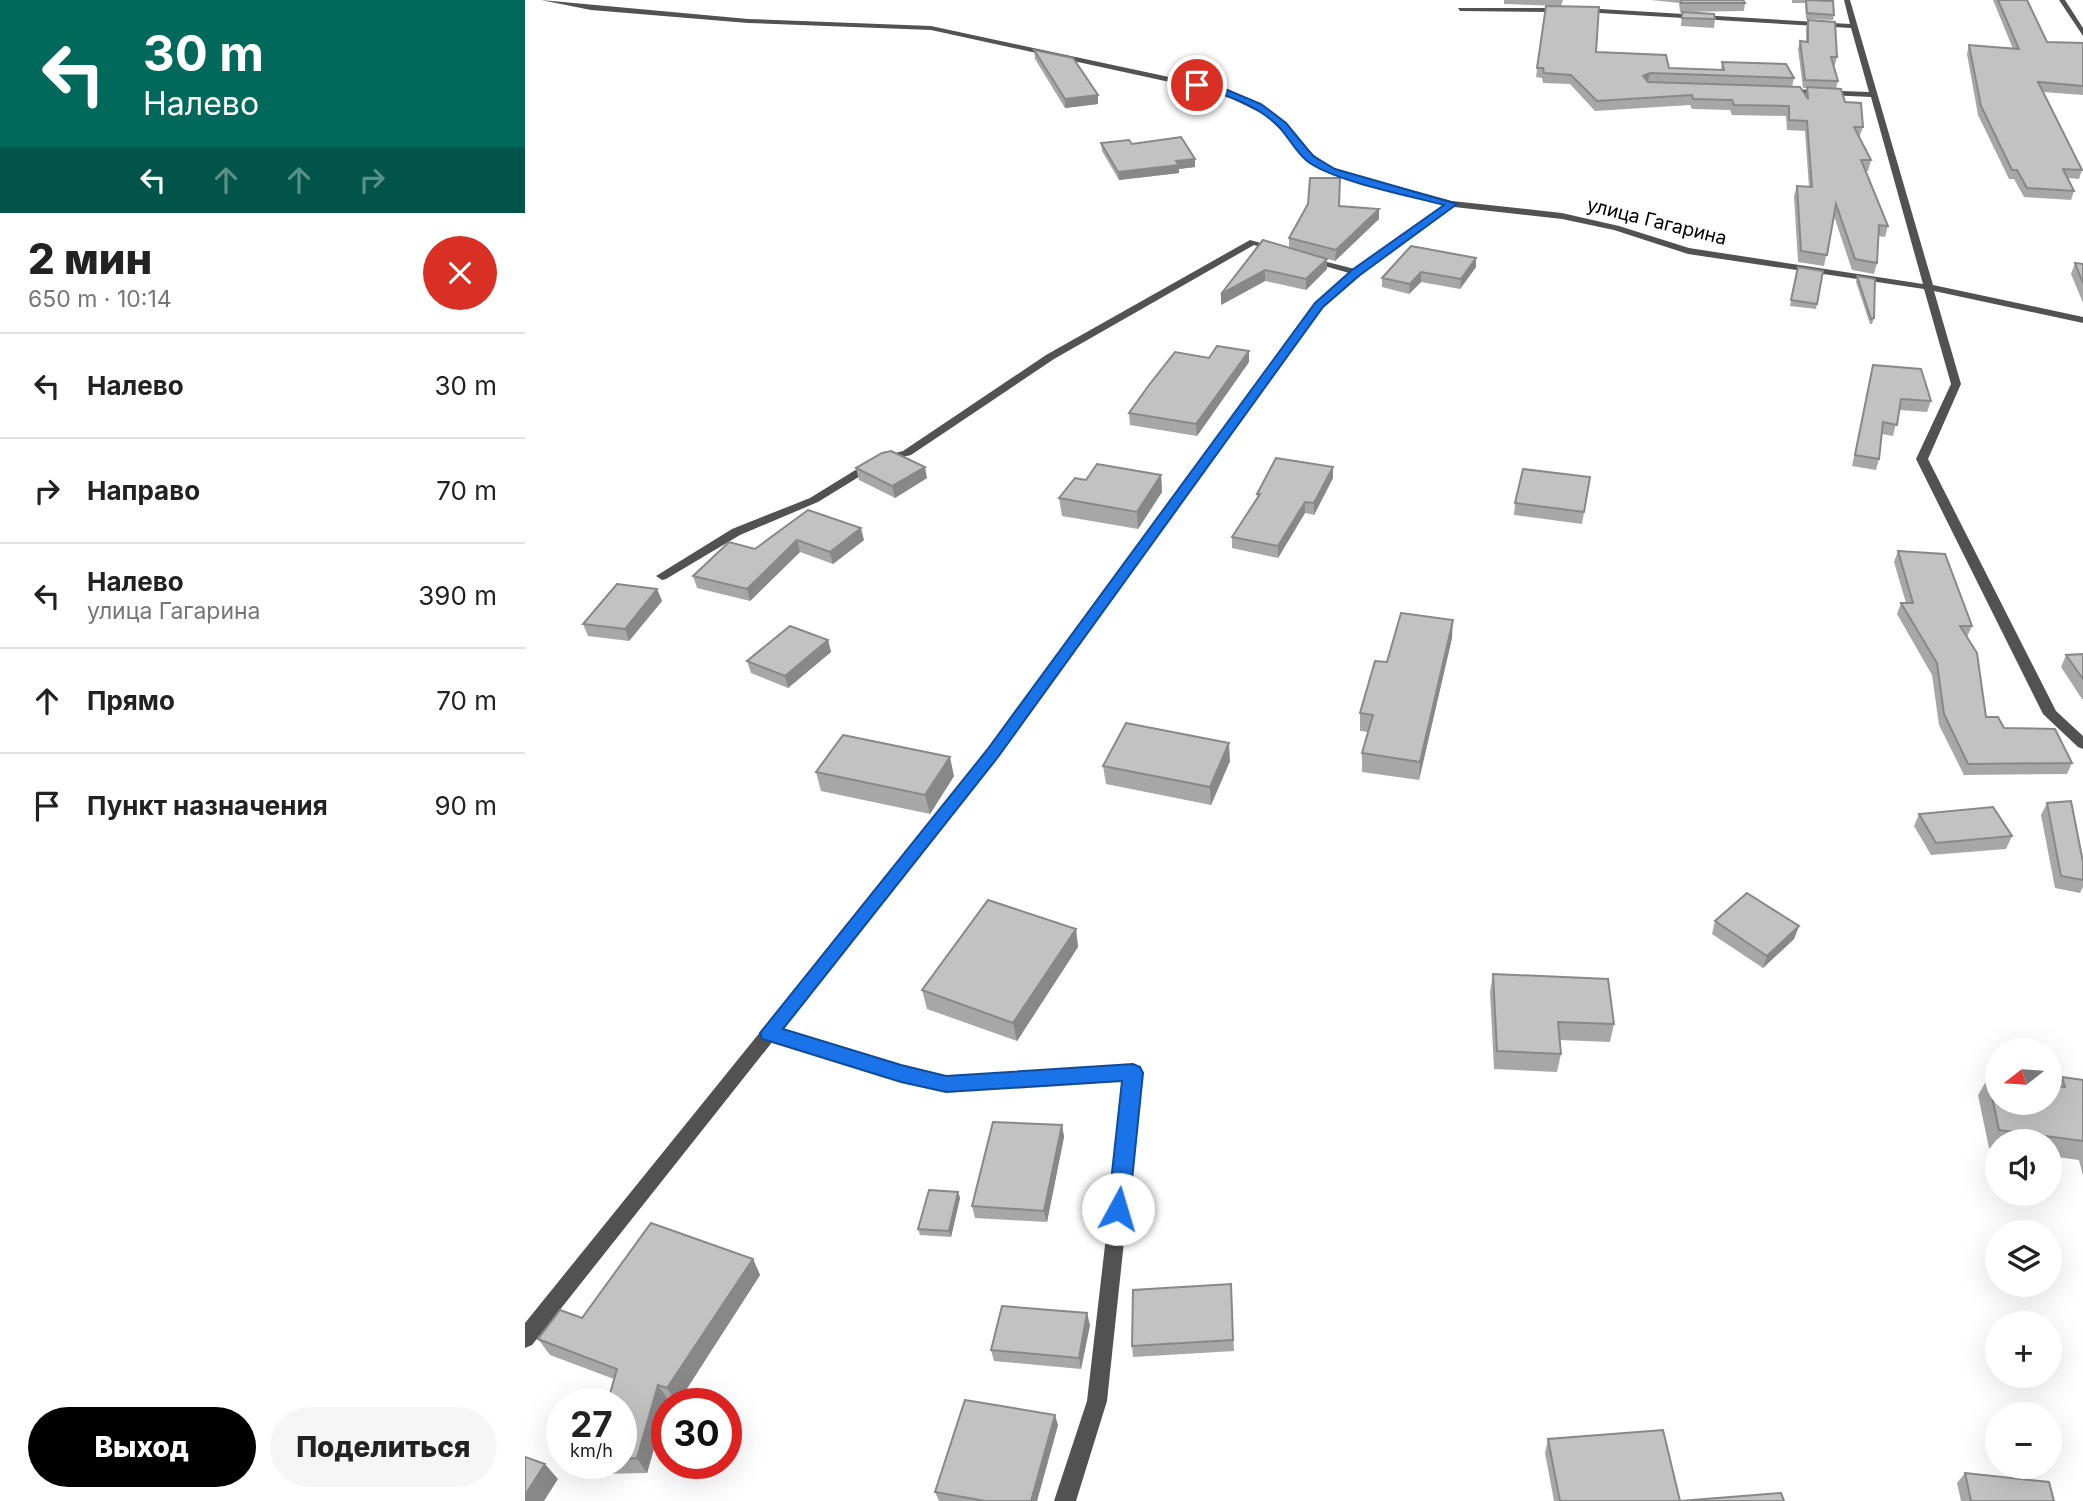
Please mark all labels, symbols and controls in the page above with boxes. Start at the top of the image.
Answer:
text: 30 m [143,24,264,83]
icon: left [28,28,119,119]
pin [1167,55,1227,115]
icon: arrive [1178,66,1216,104]
text: Налево [143,84,259,123]
icon: left [134,161,172,199]
icon: ahead [207,161,245,199]
icon: ahead [280,161,318,199]
icon: right [353,161,391,199]
street label: улица Гагарина [1585,193,1729,250]
text: 2 мин [28,233,152,284]
button: close [423,236,497,310]
text: 650 m · 10:14 [28,285,172,313]
icon: left [28,367,66,405]
text: Налево [87,370,184,401]
text: 30 m [434,370,497,401]
icon: right [28,472,66,510]
text: Направо [87,475,200,506]
text: 70 m [436,475,497,506]
text: Налево [87,566,184,597]
icon: left [28,577,66,615]
text: 390 m [418,580,497,611]
text: улица Гагарина [87,597,261,625]
icon: ahead [28,682,66,720]
text: Прямо [87,685,175,716]
text: 70 m [436,685,497,716]
icon: arrive [28,787,66,825]
text: Пункт назначения [87,790,328,821]
text: 90 m [434,790,497,821]
north arrow [1985,1038,2061,1115]
map controls [1985,1038,2062,1479]
button: sound [1985,1129,2062,1206]
position arrow [1081,1172,1155,1246]
button: layers [1985,1220,2062,1297]
button: + [1985,1311,2062,1388]
speed limit sign: 30 [651,1388,742,1479]
button: − [1985,1402,2062,1479]
text: 27 [570,1403,613,1445]
button: Выход [28,1407,256,1487]
button: Поделиться [270,1407,497,1487]
text: km/h [570,1440,613,1461]

